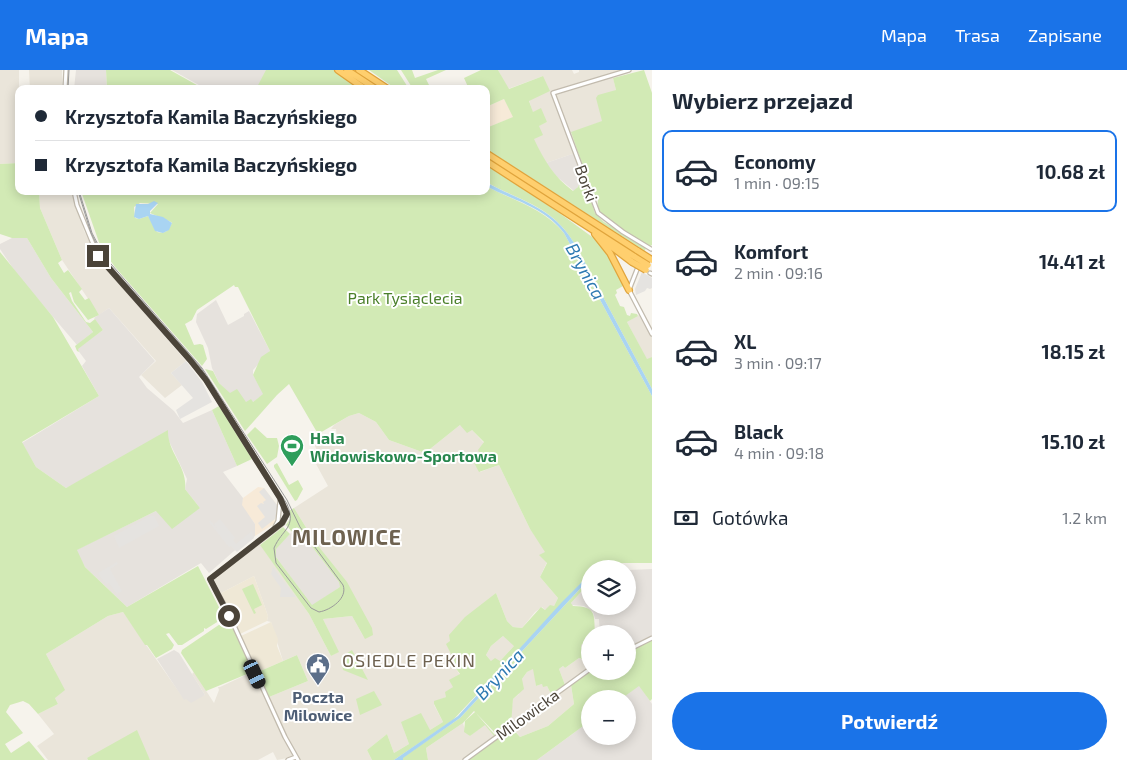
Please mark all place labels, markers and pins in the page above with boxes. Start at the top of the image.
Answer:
place label: Hala Widowiskowo-Sportowa [310,428,497,465]
sports icon: Hala Widowiskowo-Sportowa [279,433,305,467]
public building icon: Poczta Milowice [305,652,331,686]
place label: Poczta Milowice [284,687,352,724]

